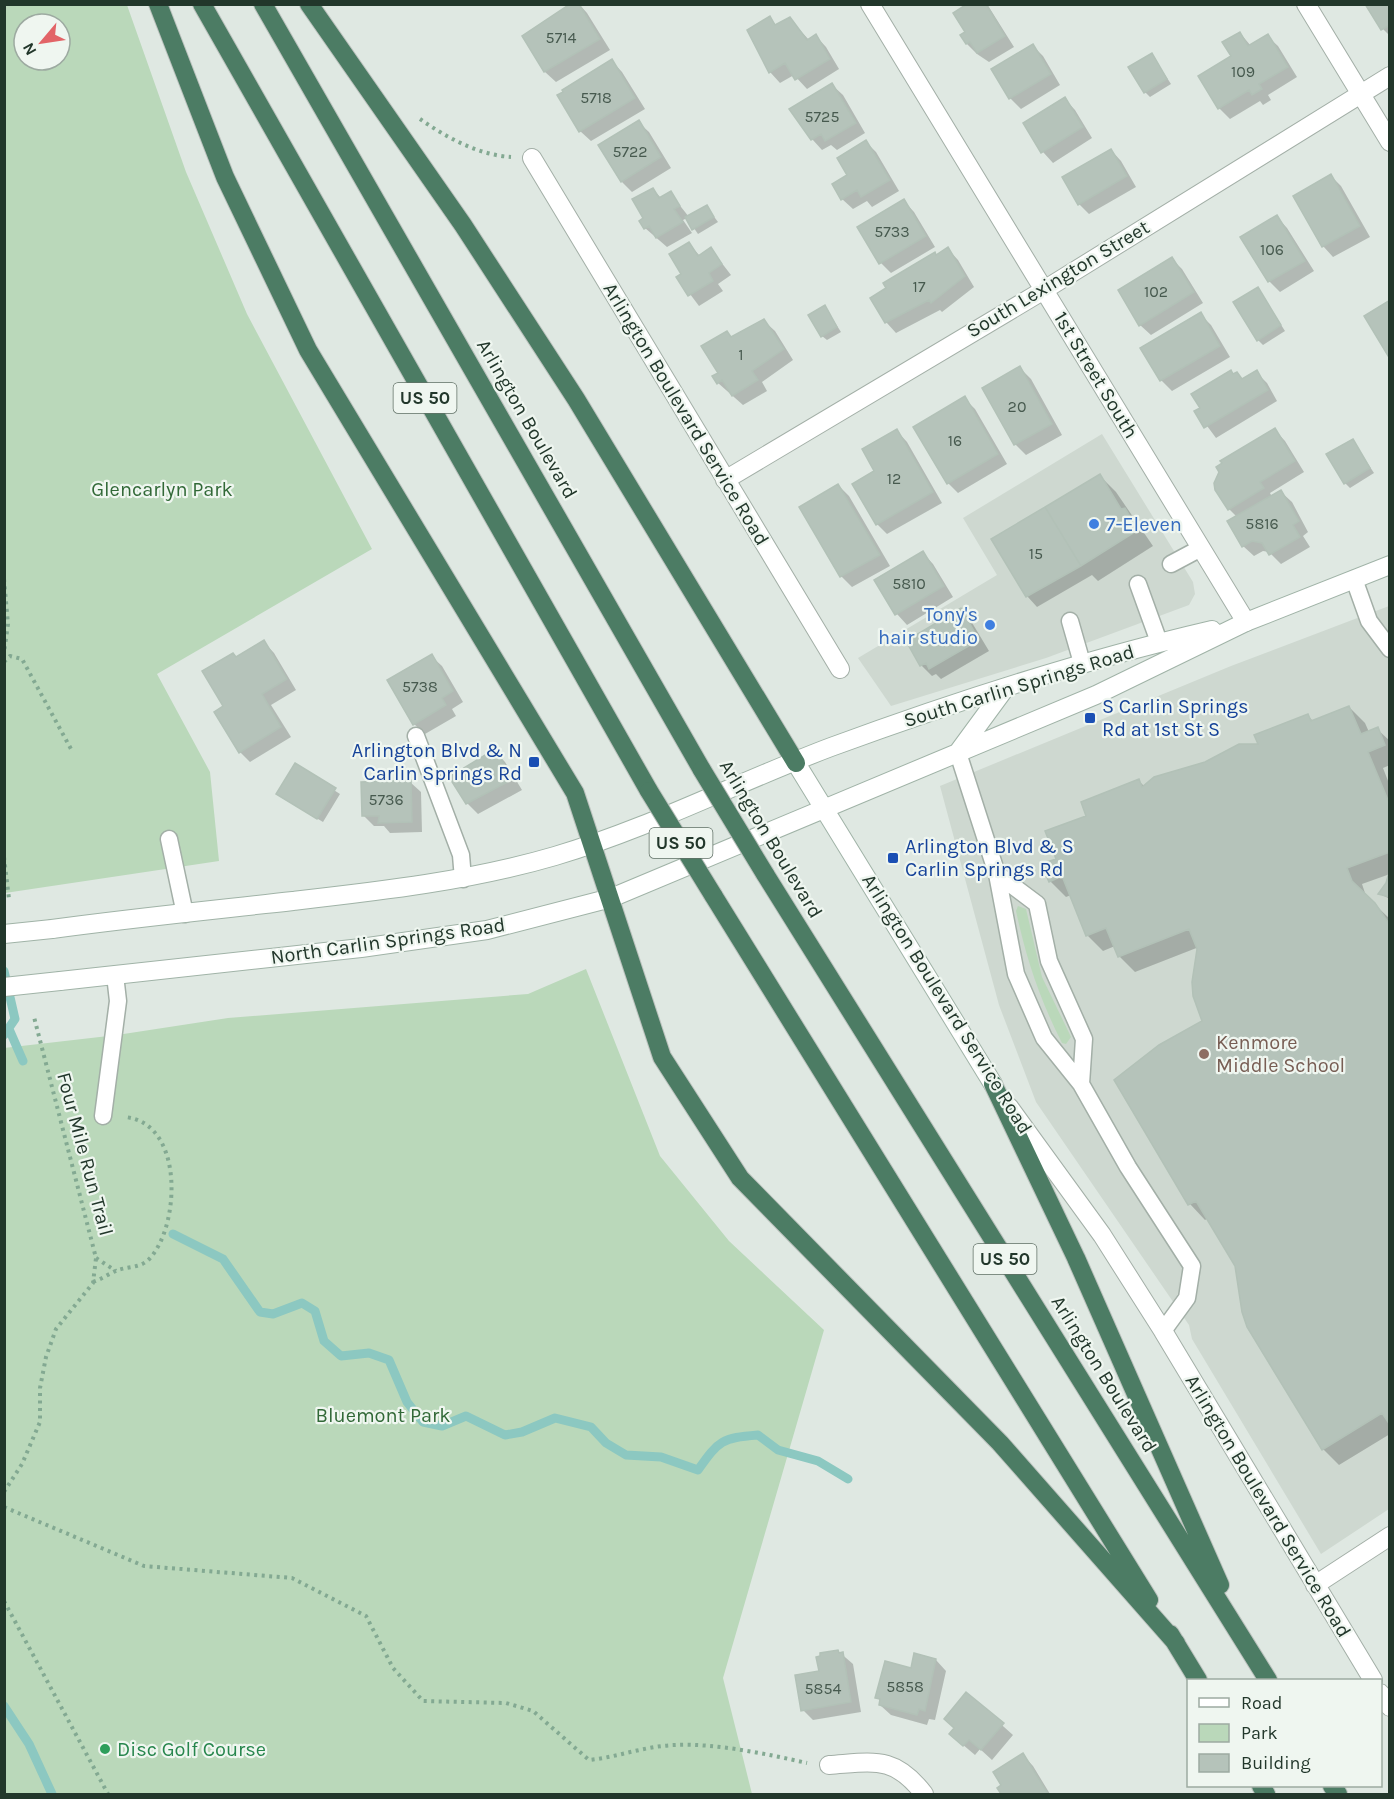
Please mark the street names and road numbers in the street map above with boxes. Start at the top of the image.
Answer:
street label: South Lexington Street [963,215,1154,343]
street label: Arlington Boulevard Service Road [598,279,774,549]
street label: 1st Street South [1049,307,1143,443]
street label: Arlington Boulevard [472,335,582,503]
road number: US 50 [394,383,456,413]
street label: South Carlin Springs Road [901,640,1137,732]
street label: Arlington Boulevard [715,756,827,922]
road number: US 50 [650,828,712,858]
street label: Arlington Boulevard Service Road [857,870,1037,1138]
street label: North Carlin Springs Road [269,913,507,969]
street label: Four Mile Run Trail [52,1070,118,1238]
road number: US 50 [974,1244,1036,1274]
street label: Arlington Boulevard [1046,1291,1162,1457]
street label: Arlington Boulevard Service Road [1180,1371,1356,1641]

